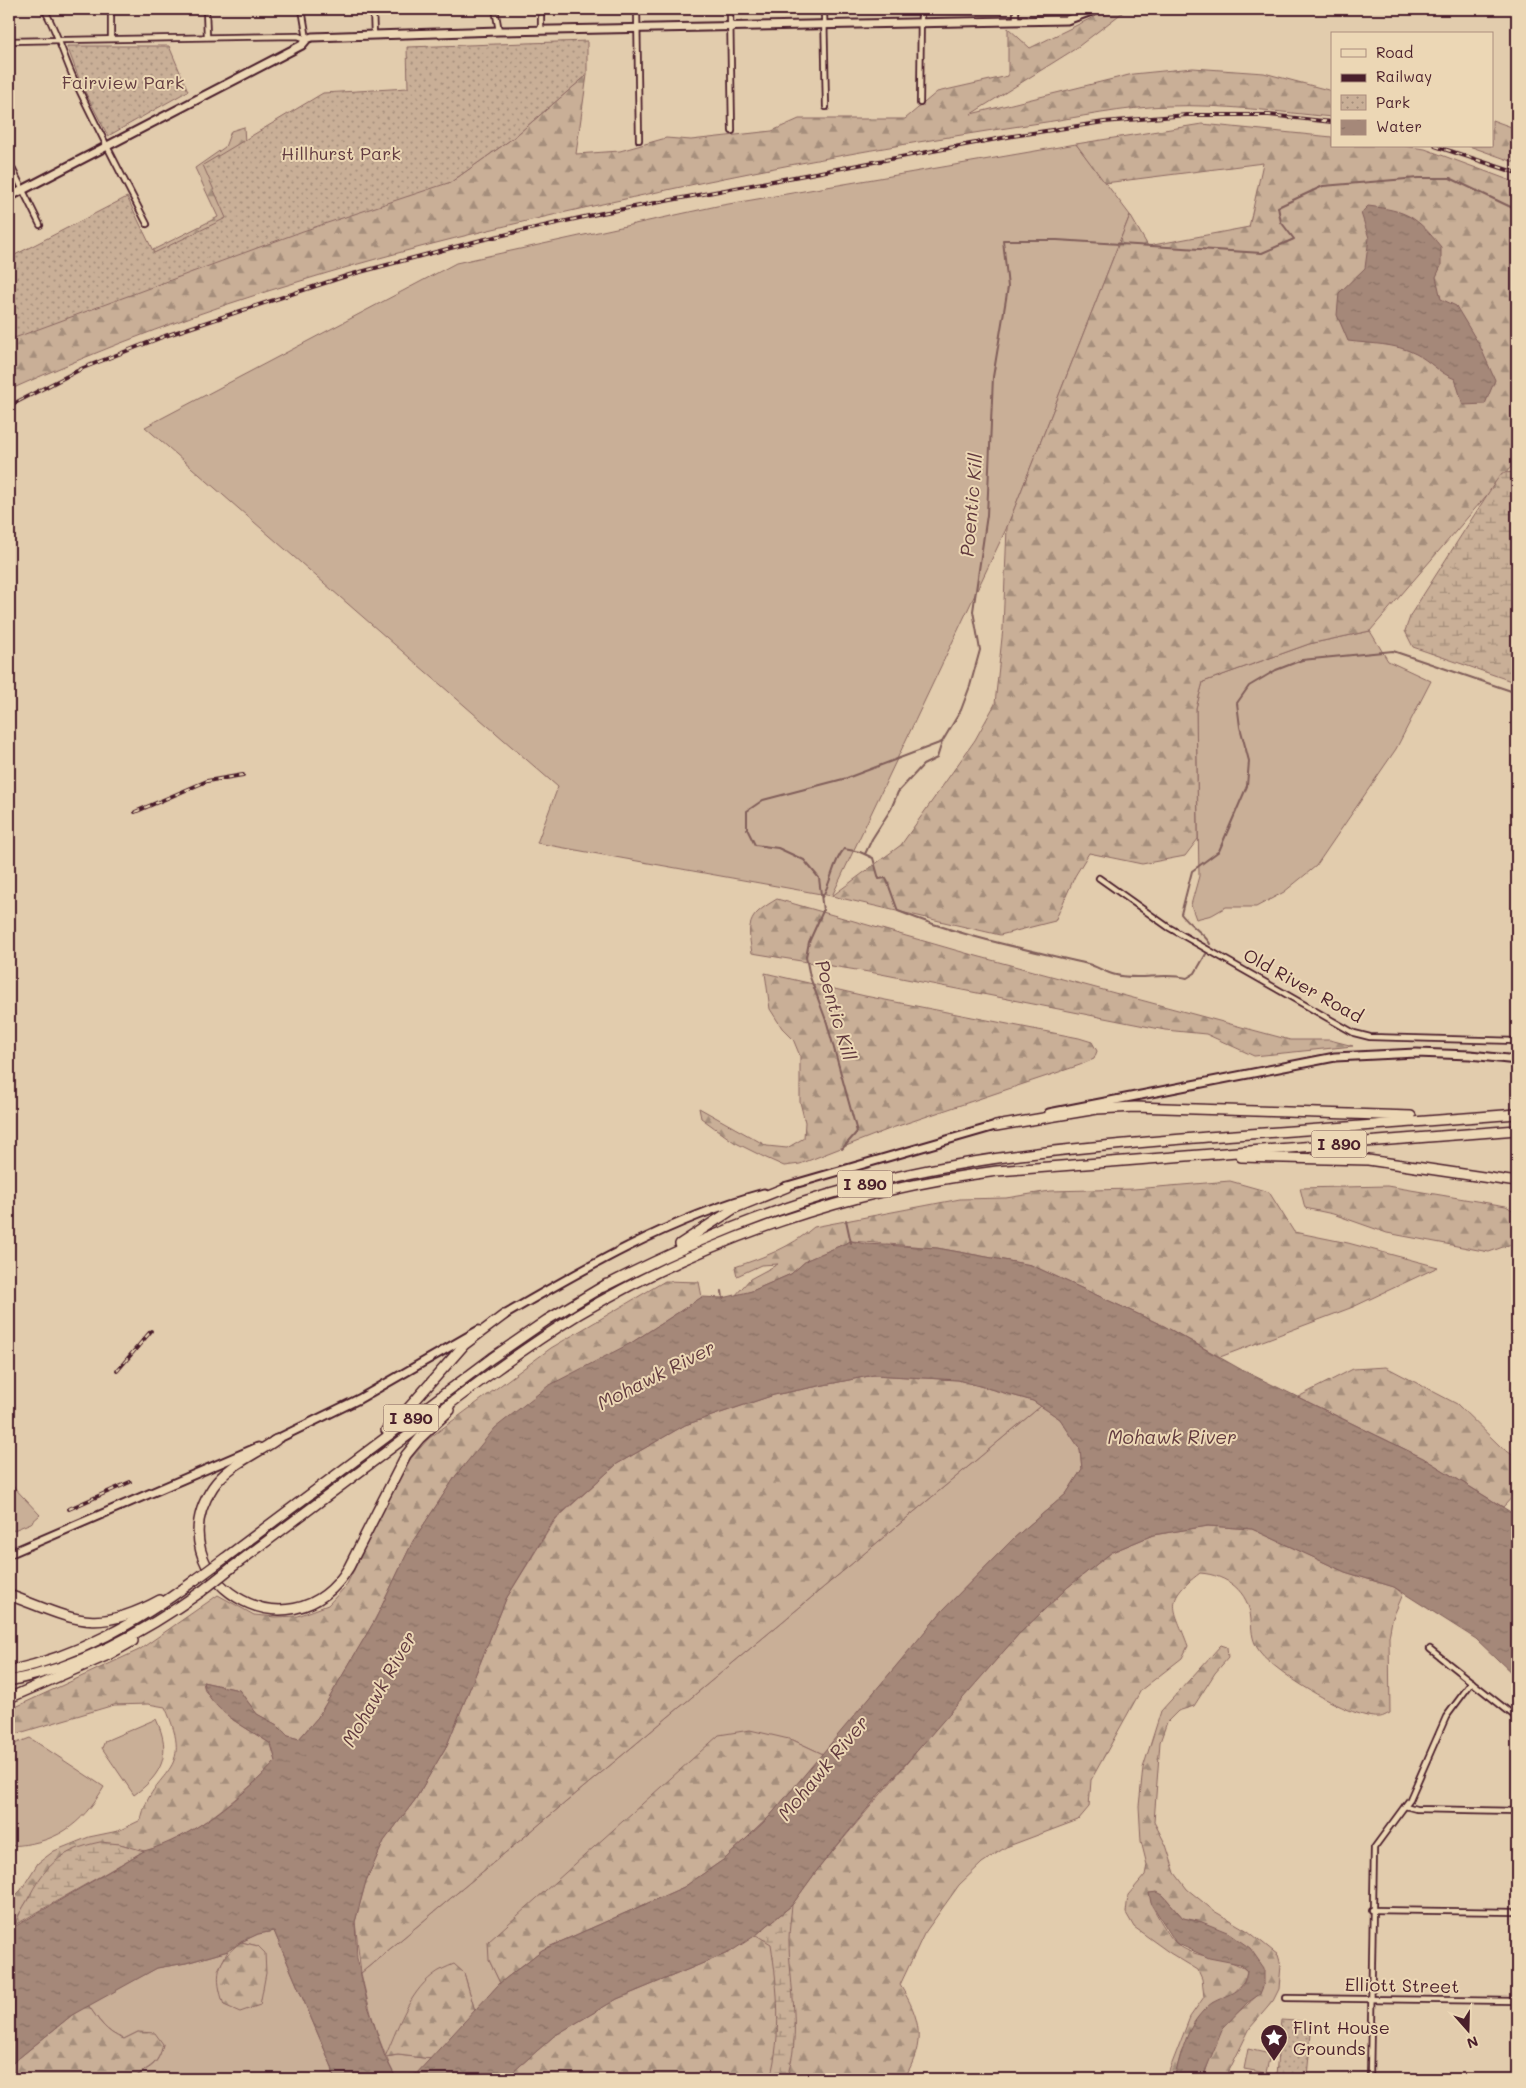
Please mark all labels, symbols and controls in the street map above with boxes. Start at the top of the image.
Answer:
legend [1331,32,1494,148]
text: Road [1376,42,1413,62]
text: Railway [1376,66,1432,86]
park label: Fairview Park [62,70,184,94]
text: Park [1376,92,1410,112]
text: Water [1376,116,1422,136]
park label: Hillhurst Park [281,141,401,165]
water label: Poentic Kill [954,452,987,558]
street label: Old River Road [1239,942,1368,1028]
water label: Poentic Kill [810,957,863,1063]
road number: I 890 [1312,1130,1366,1158]
road number: I 890 [838,1170,892,1198]
water label: Mohawk River [593,1334,719,1415]
road number: I 890 [384,1405,438,1432]
water label: Mohawk River [1107,1424,1237,1449]
water label: Mohawk River [335,1627,422,1751]
water label: Mohawk River [772,1710,874,1825]
street label: Elliott Street [1345,1972,1459,1998]
north arrow [1444,2006,1494,2056]
place label: Flint House Grounds [1293,2015,1390,2060]
place icon: Flint House Grounds [1259,2023,1289,2062]
text: N [1464,2032,1481,2053]

